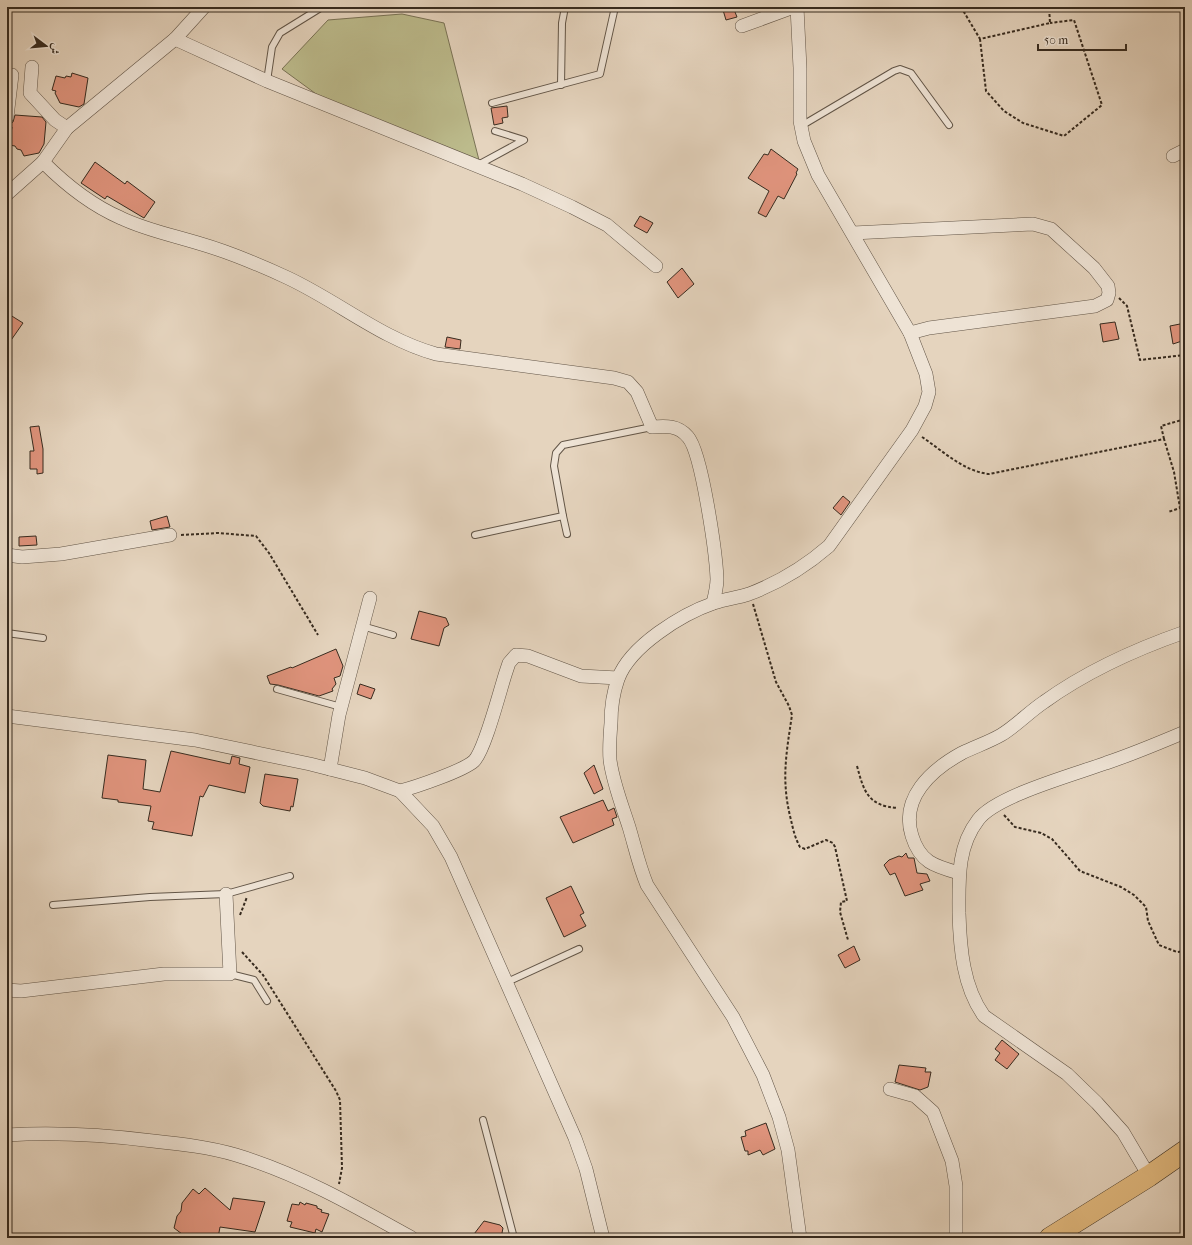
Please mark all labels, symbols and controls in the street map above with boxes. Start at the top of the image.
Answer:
north arrow [26,26,66,66]
scale bar [1038,26,1126,52]
text: 50 m [1044,33,1068,47]
text: ش [47,42,63,56]

